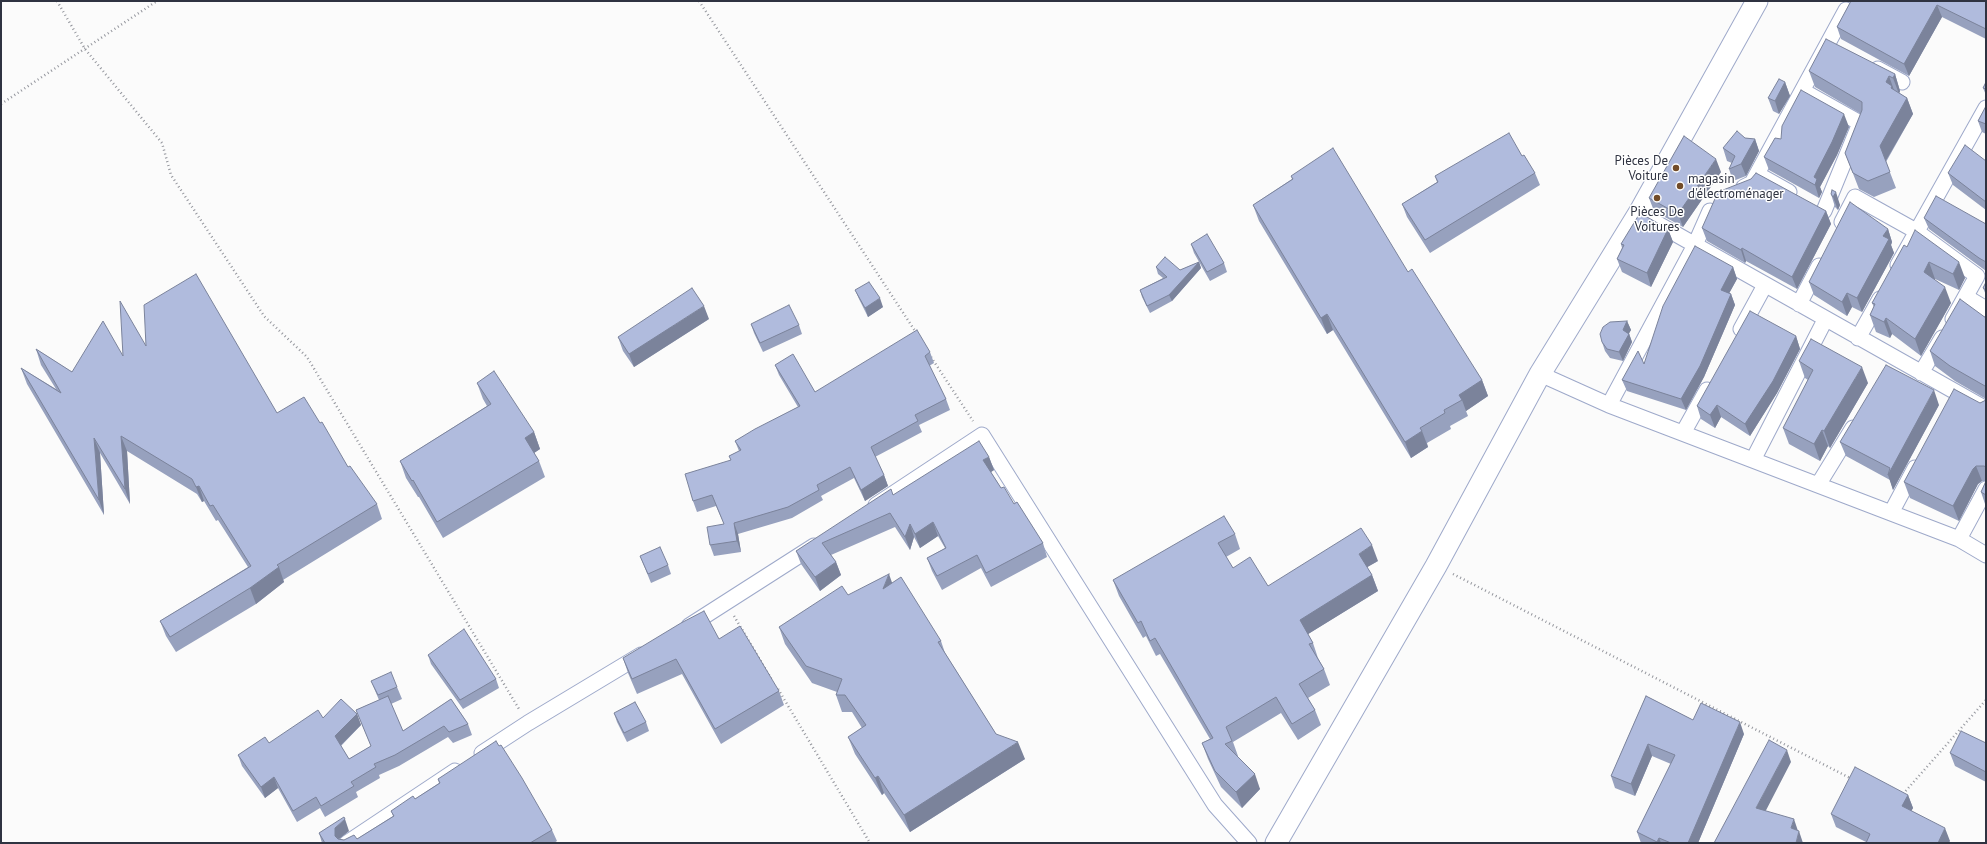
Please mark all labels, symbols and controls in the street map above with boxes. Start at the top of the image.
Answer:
place label: Pièces De Voiture [1615,153,1668,184]
marker: Pièces De Voiture [1671,163,1681,173]
place label: magasin d'électroménager [1688,171,1784,202]
marker: magasin d'électroménager [1675,181,1685,191]
marker: Pièces De Voitures [1652,193,1662,203]
place label: Pièces De Voitures [1630,204,1684,235]

